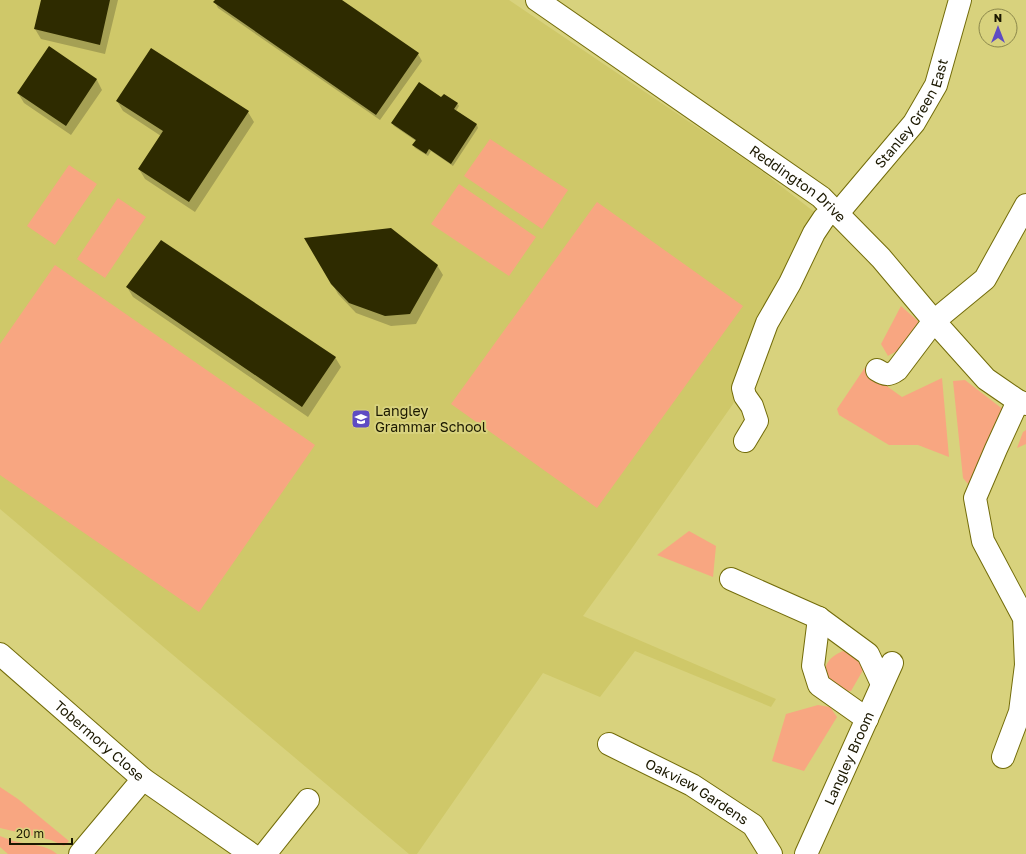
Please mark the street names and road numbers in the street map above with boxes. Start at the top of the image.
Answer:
street label: Stanley Green East [871,57,951,171]
street label: Reddington Drive [747,141,850,225]
street label: Tobermory Close [51,697,148,784]
street label: Langley Broom [820,709,877,807]
street label: Oakview Gardens [643,754,752,828]

